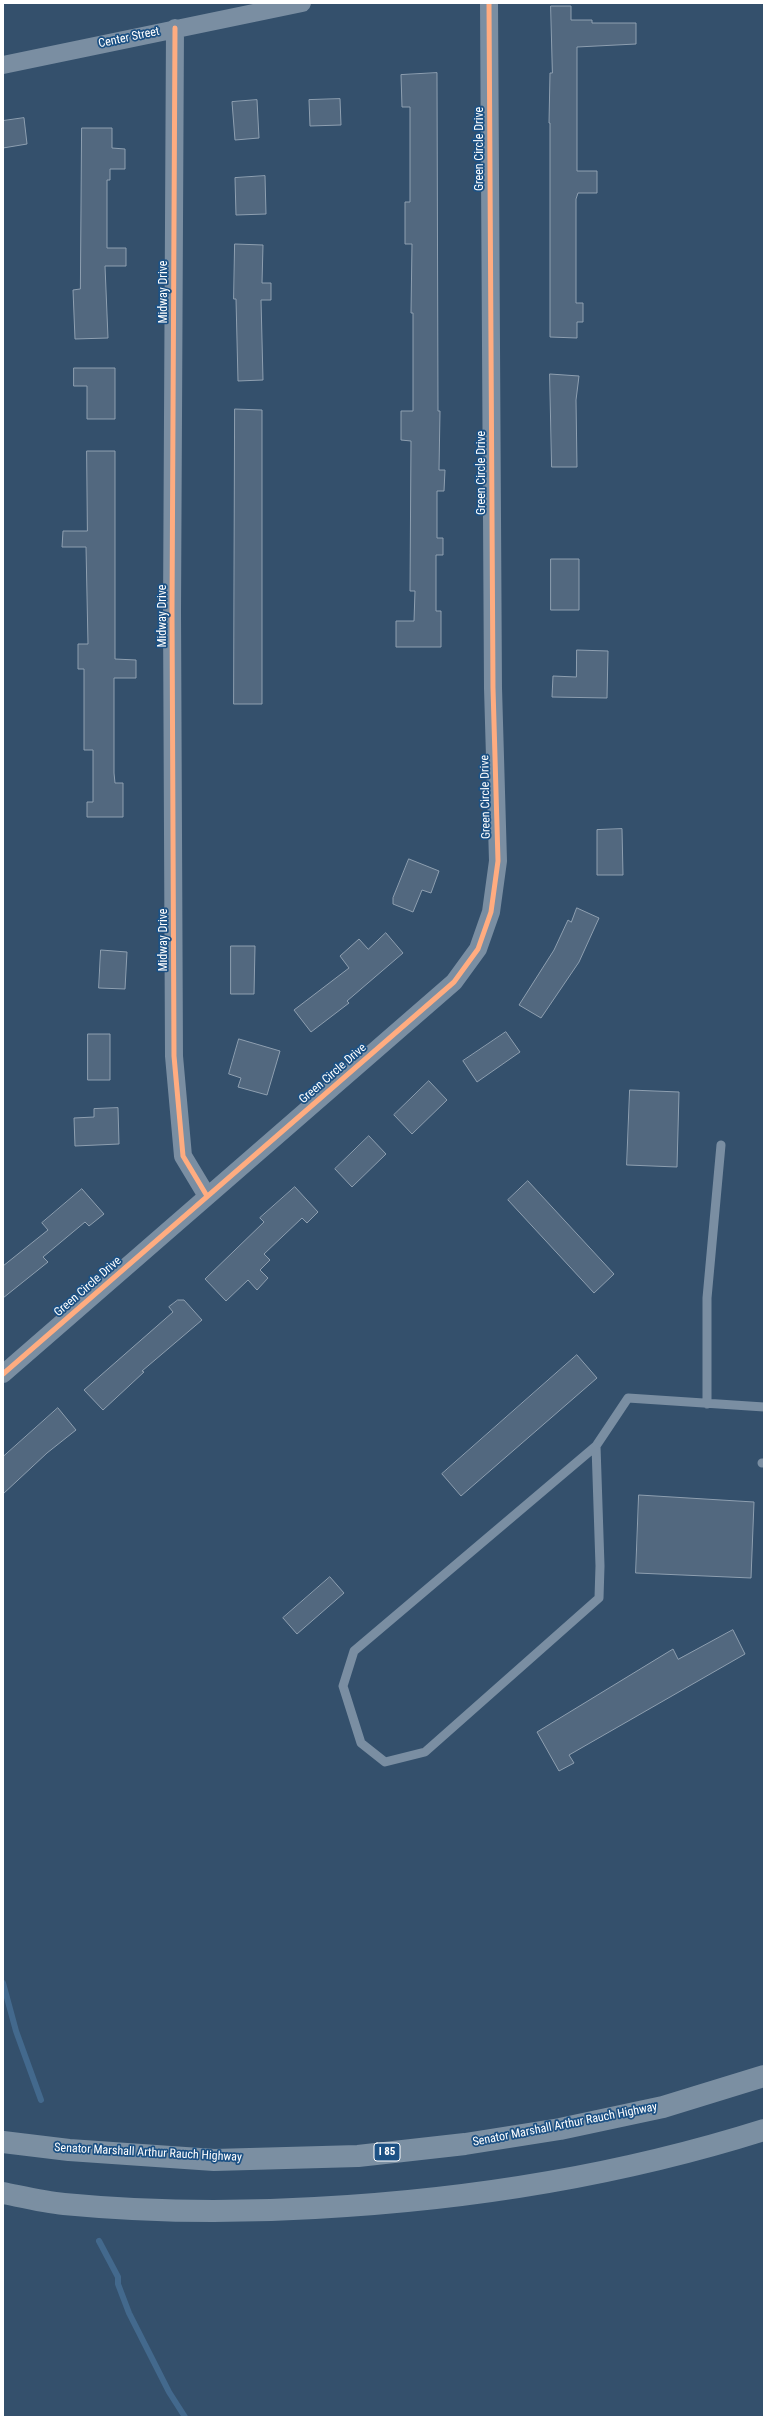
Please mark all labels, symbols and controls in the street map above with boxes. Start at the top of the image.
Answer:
street label: Center Street [97,25,161,51]
street label: Green Circle Drive [473,107,487,191]
street label: Midway Drive [157,261,171,323]
street label: Green Circle Drive [475,431,489,515]
street label: Midway Drive [156,585,170,647]
street label: Green Circle Drive [478,755,494,839]
street label: Midway Drive [157,909,171,971]
street label: Green Circle Drive [297,1041,369,1107]
street label: Green Circle Drive [52,1254,124,1320]
street label: Senator Marshall Arthur Rauch Highway [471,2100,659,2150]
street label: Senator Marshall Arthur Rauch Highway [54,2141,242,2165]
road number: I 85 [374,2143,400,2161]

